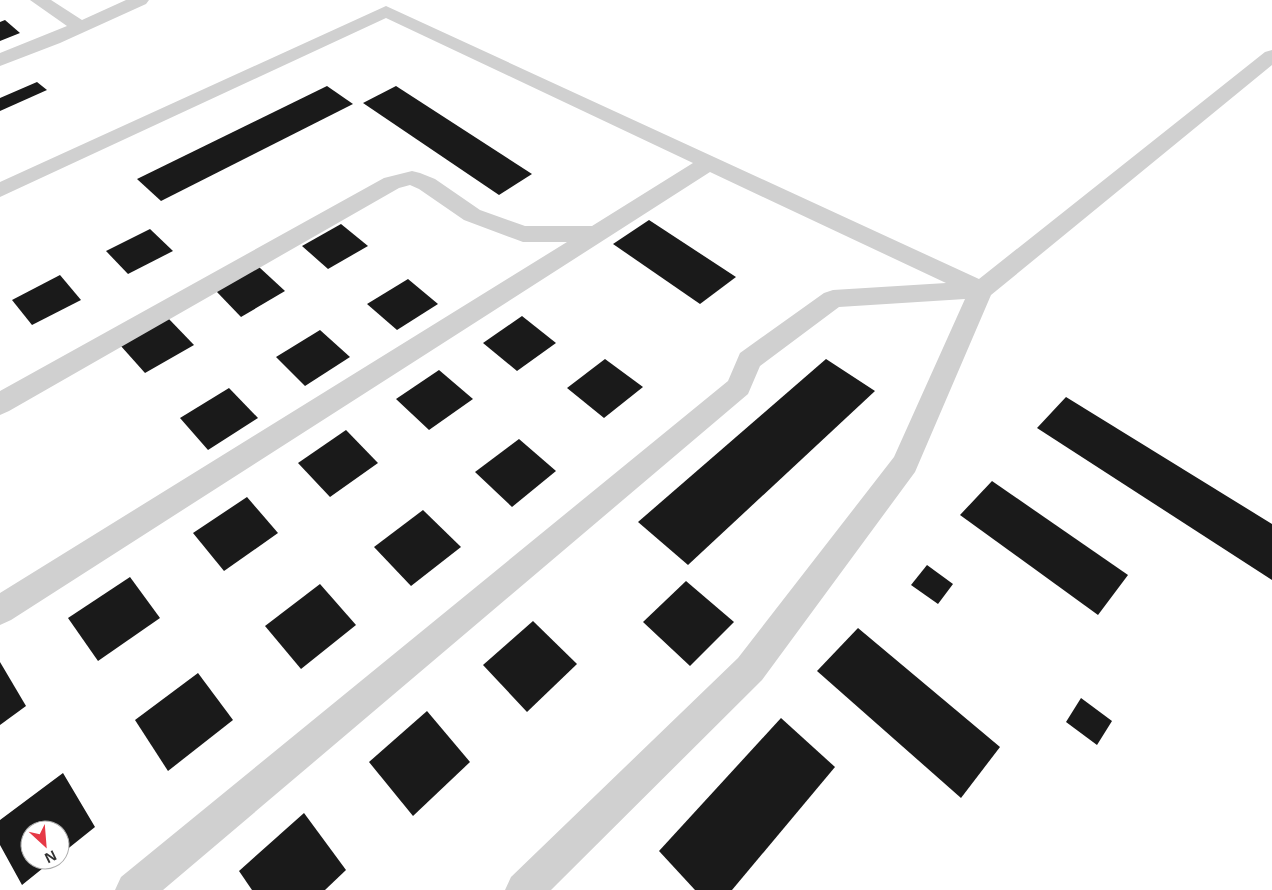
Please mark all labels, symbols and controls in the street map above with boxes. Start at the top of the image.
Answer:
north arrow [20,820,70,870]
text: N [42,846,60,868]

